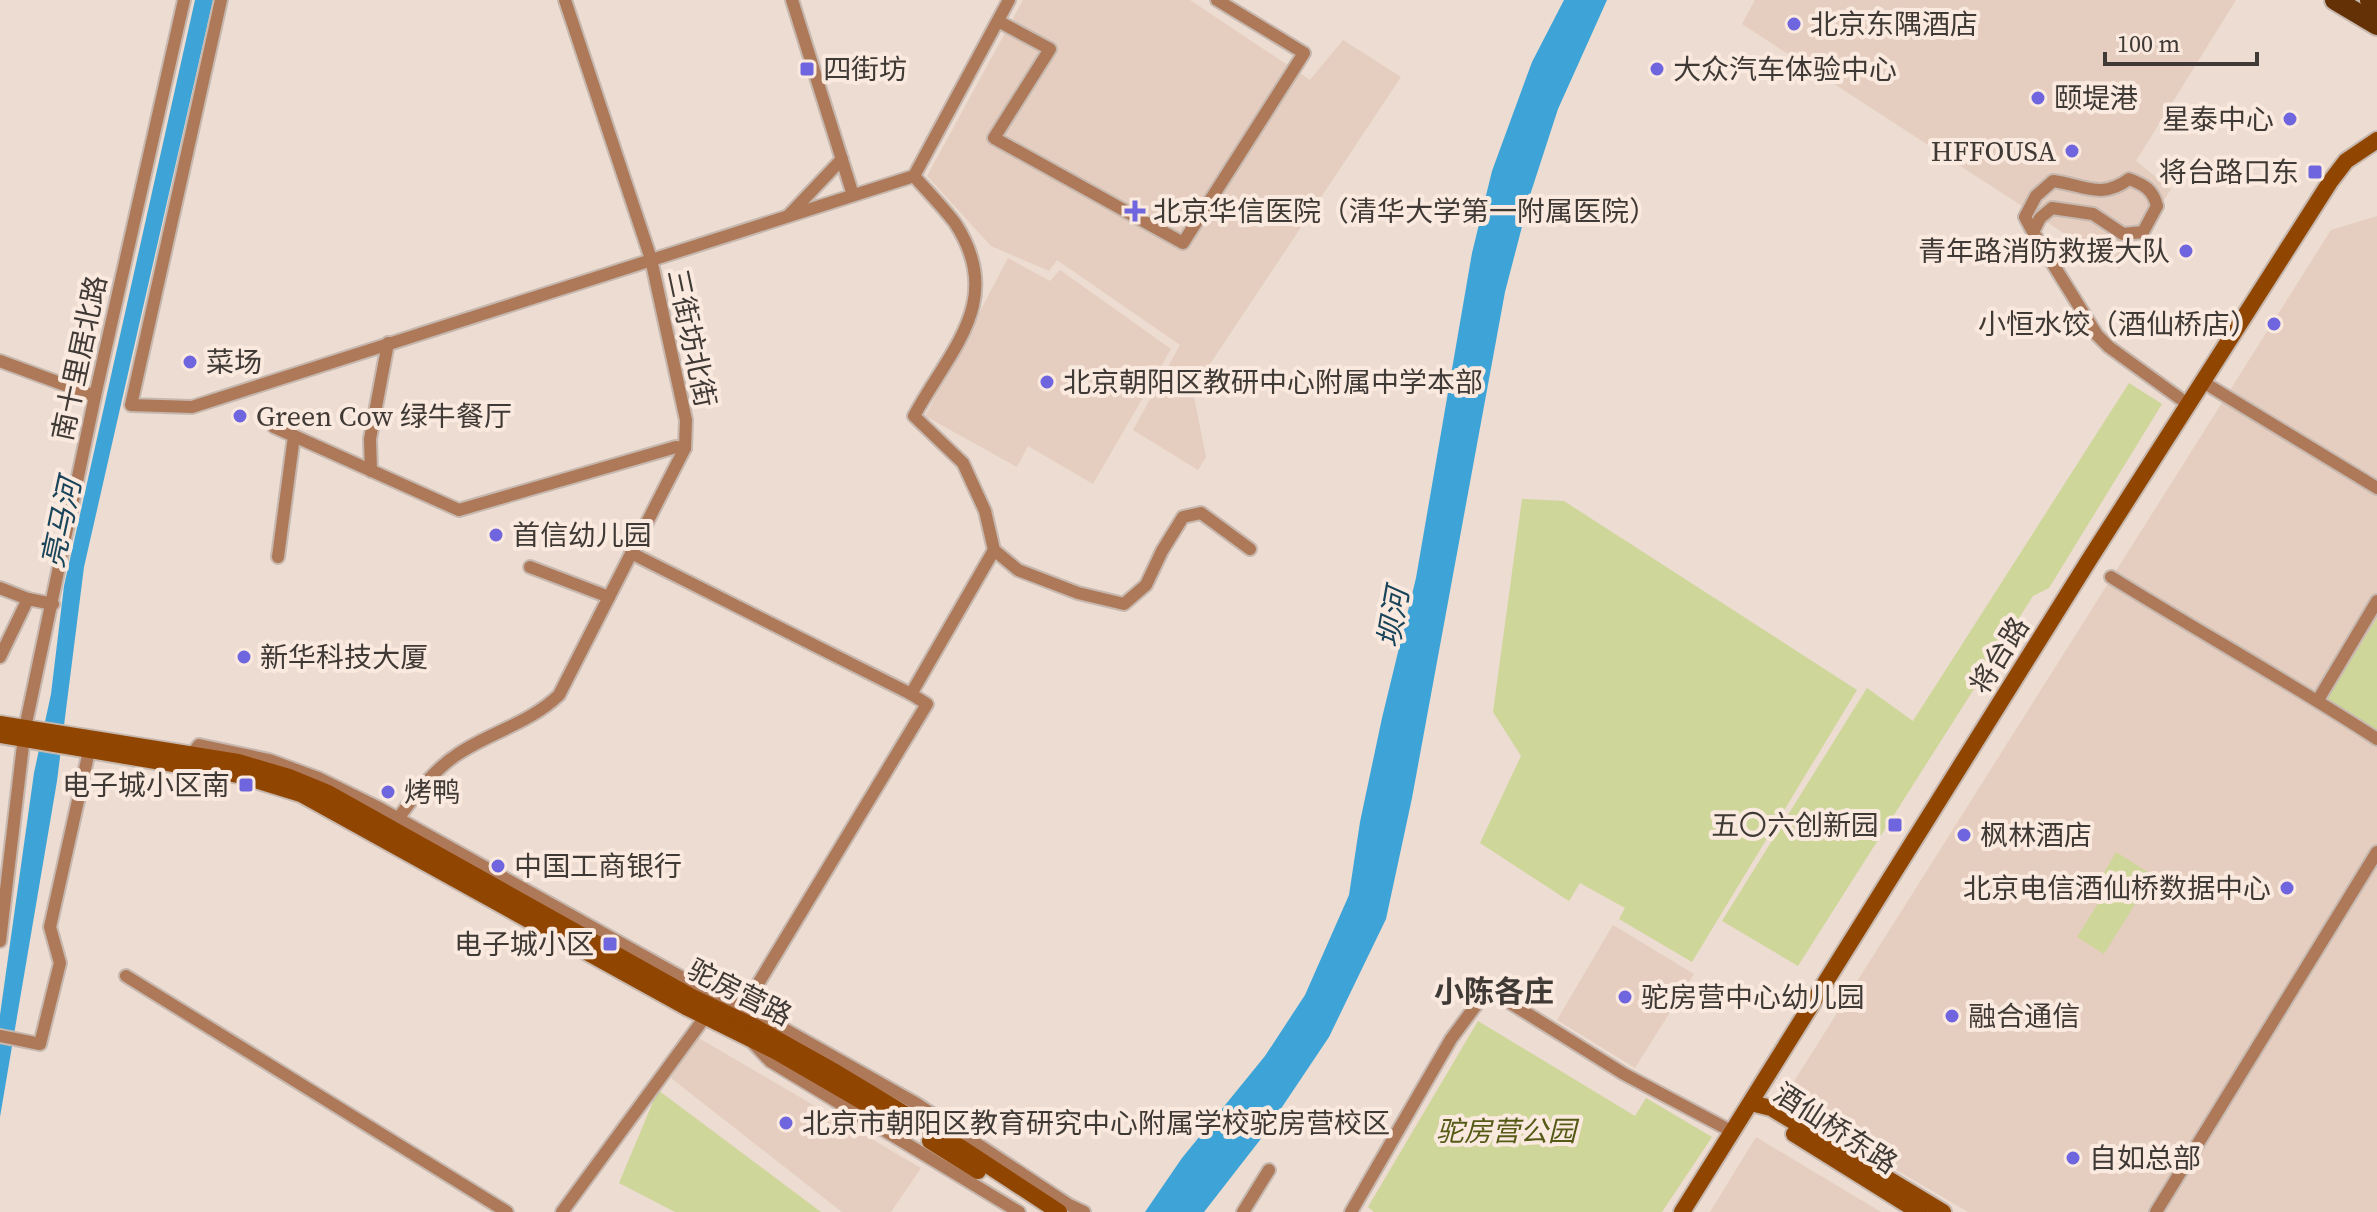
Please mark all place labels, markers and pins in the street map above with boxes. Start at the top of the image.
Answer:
place label: 北京东隅酒店 [1810,5,1978,43]
marker: 北京东隅酒店 [1785,15,1803,33]
place label: 四街坊 [823,50,907,88]
place label: 大众汽车体验中心 [1673,50,1897,88]
marker: 四街坊 [798,60,816,78]
marker: 大众汽车体验中心 [1648,60,1666,78]
place label: 颐堤港 [2054,79,2138,117]
marker: 颐堤港 [2029,89,2047,107]
place label: 星泰中心 [2162,100,2274,138]
marker: 星泰中心 [2281,110,2299,128]
place label: HFFOUSA [1931,132,2056,170]
marker: HFFOUSA [2063,142,2081,160]
place label: 将台路口东 [2159,153,2299,191]
marker: 将台路口东 [2306,163,2324,181]
place label: 北京华信医院（清华大学第一附属医院） [1153,192,1657,230]
marker: 北京华信医院（清华大学第一附属医院） [1124,200,1146,222]
place label: 青年路消防救援大队 [1918,232,2170,270]
marker: 青年路消防救援大队 [2177,242,2195,260]
place label: 小恒水饺（酒仙桥店） [1978,305,2258,343]
marker: 小恒水饺（酒仙桥店） [2265,315,2283,333]
place label: 菜场 [206,343,262,381]
marker: 菜场 [181,353,199,371]
place label: 北京朝阳区教研中心附属中学本部 [1063,363,1483,401]
marker: 北京朝阳区教研中心附属中学本部 [1038,373,1056,391]
place label: Green Cow 绿牛餐厅 [256,397,512,435]
marker: Green Cow 绿牛餐厅 [231,407,249,425]
place label: 首信幼儿园 [512,516,652,554]
marker: 首信幼儿园 [487,526,505,544]
place label: 新华科技大厦 [260,638,428,676]
marker: 新华科技大厦 [235,648,253,666]
place label: 电子城小区南 [62,766,230,804]
place label: 烤鸭 [404,773,460,811]
marker: 电子城小区南 [237,776,255,794]
marker: 烤鸭 [379,783,397,801]
place label: 五〇六创新园 [1711,806,1879,844]
marker: 五〇六创新园 [1886,816,1904,834]
place label: 枫林酒店 [1980,816,2092,854]
marker: 枫林酒店 [1955,826,1973,844]
place label: 中国工商银行 [514,847,682,885]
marker: 中国工商银行 [489,857,507,875]
place label: 北京电信酒仙桥数据中心 [1963,869,2271,907]
marker: 北京电信酒仙桥数据中心 [2278,879,2296,897]
place label: 电子城小区 [454,925,594,963]
marker: 电子城小区 [601,935,619,953]
place label: 驼房营中心幼儿园 [1641,978,1865,1016]
marker: 驼房营中心幼儿园 [1616,988,1634,1006]
place label: 融合通信 [1968,997,2080,1035]
marker: 融合通信 [1943,1007,1961,1025]
place label: 北京市朝阳区教育研究中心附属学校驼房营校区 [802,1104,1390,1142]
marker: 北京市朝阳区教育研究中心附属学校驼房营校区 [777,1114,795,1132]
place label: 自如总部 [2089,1139,2201,1177]
marker: 自如总部 [2064,1149,2082,1167]

